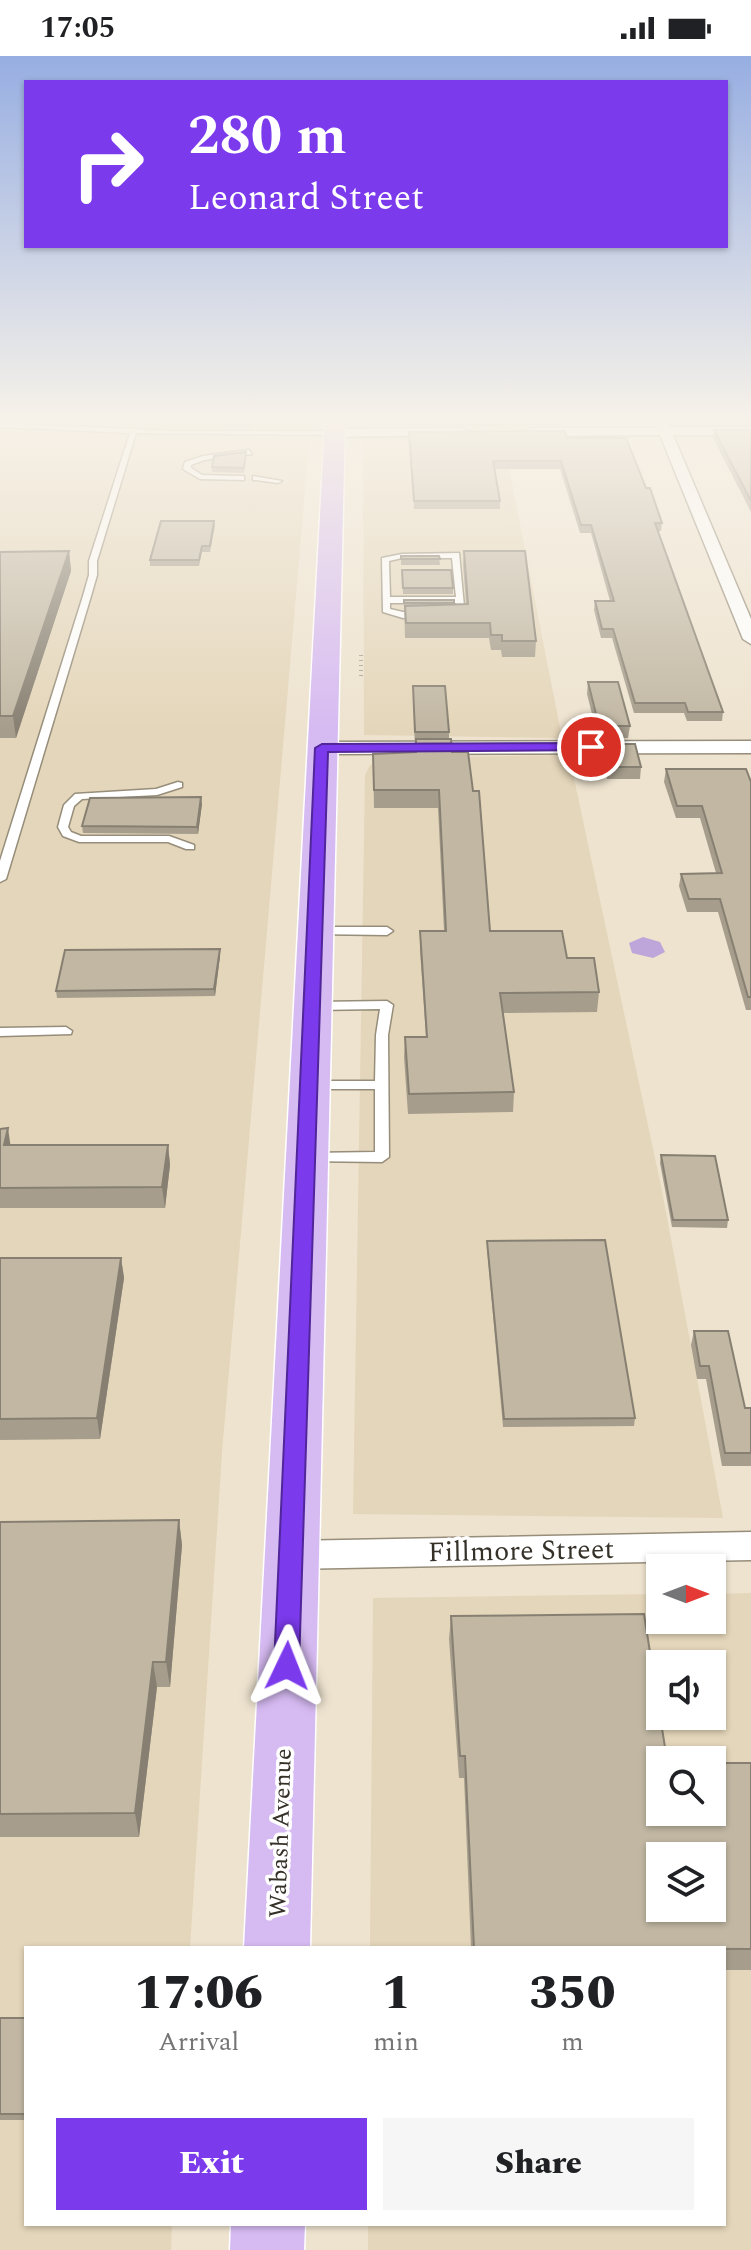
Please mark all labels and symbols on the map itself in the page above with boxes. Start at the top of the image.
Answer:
pin [557,713,625,781]
street label: Fillmore Street [427,1528,615,1574]
north arrow [646,1554,726,1634]
position arrow [245,1624,329,1708]
street label: Wabash Avenue [260,1748,302,1918]

